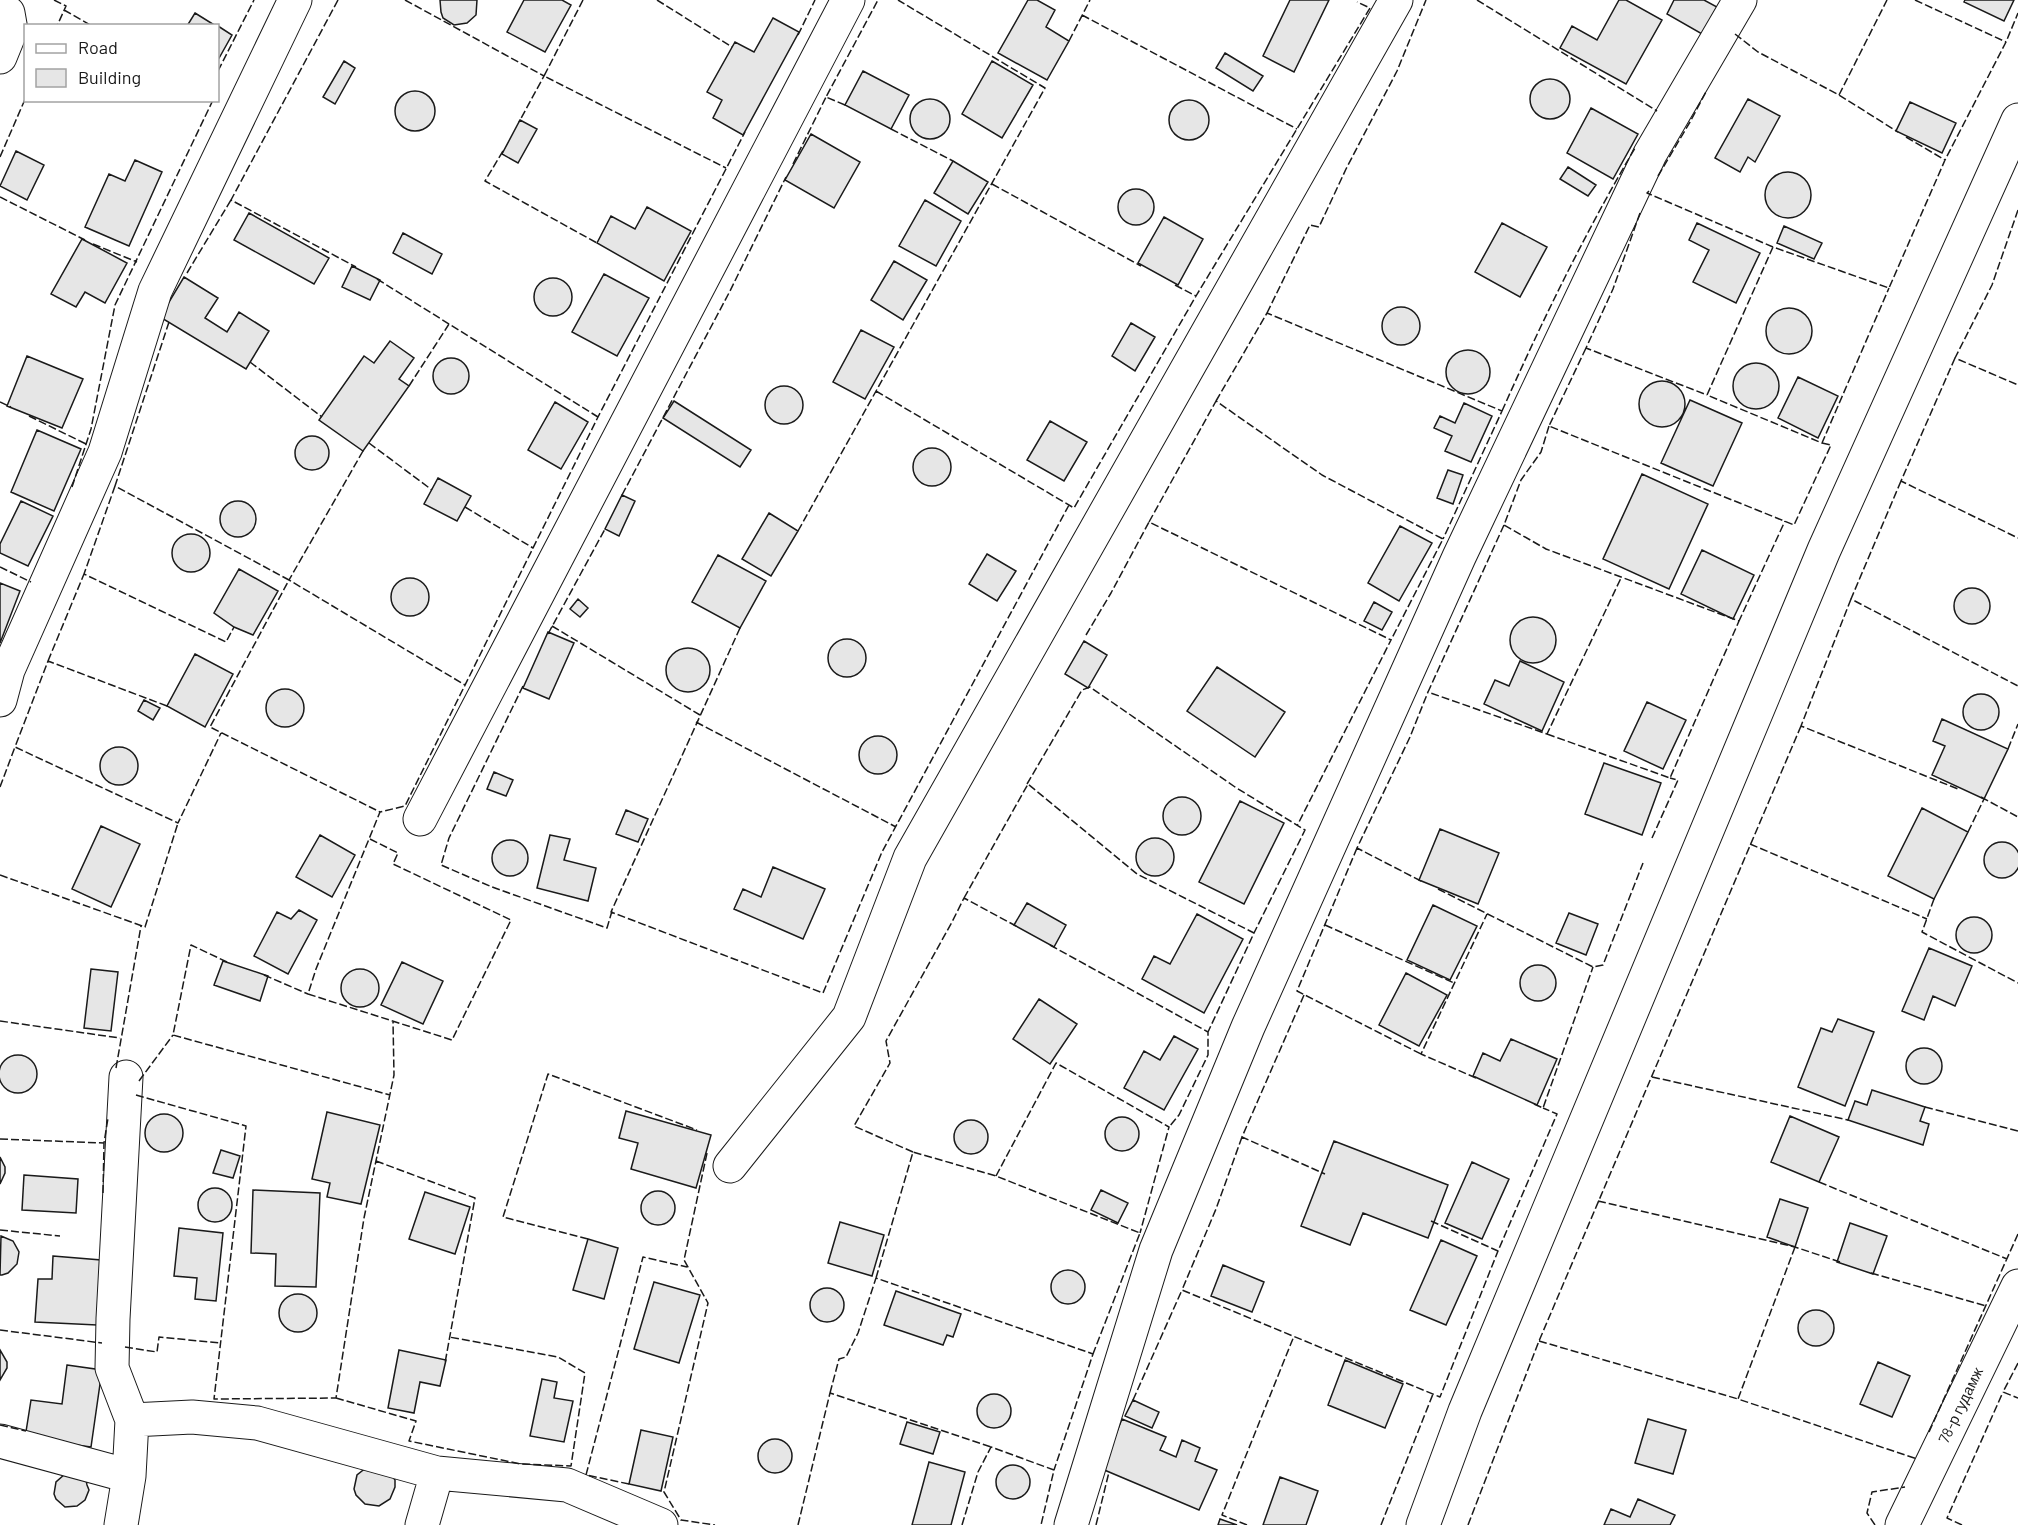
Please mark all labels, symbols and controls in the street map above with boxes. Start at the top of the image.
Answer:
legend [24,24,219,102]
text: Road [78,36,118,58]
text: Building [78,66,141,88]
street label: 78-р гудамж [1934,1364,1986,1446]

